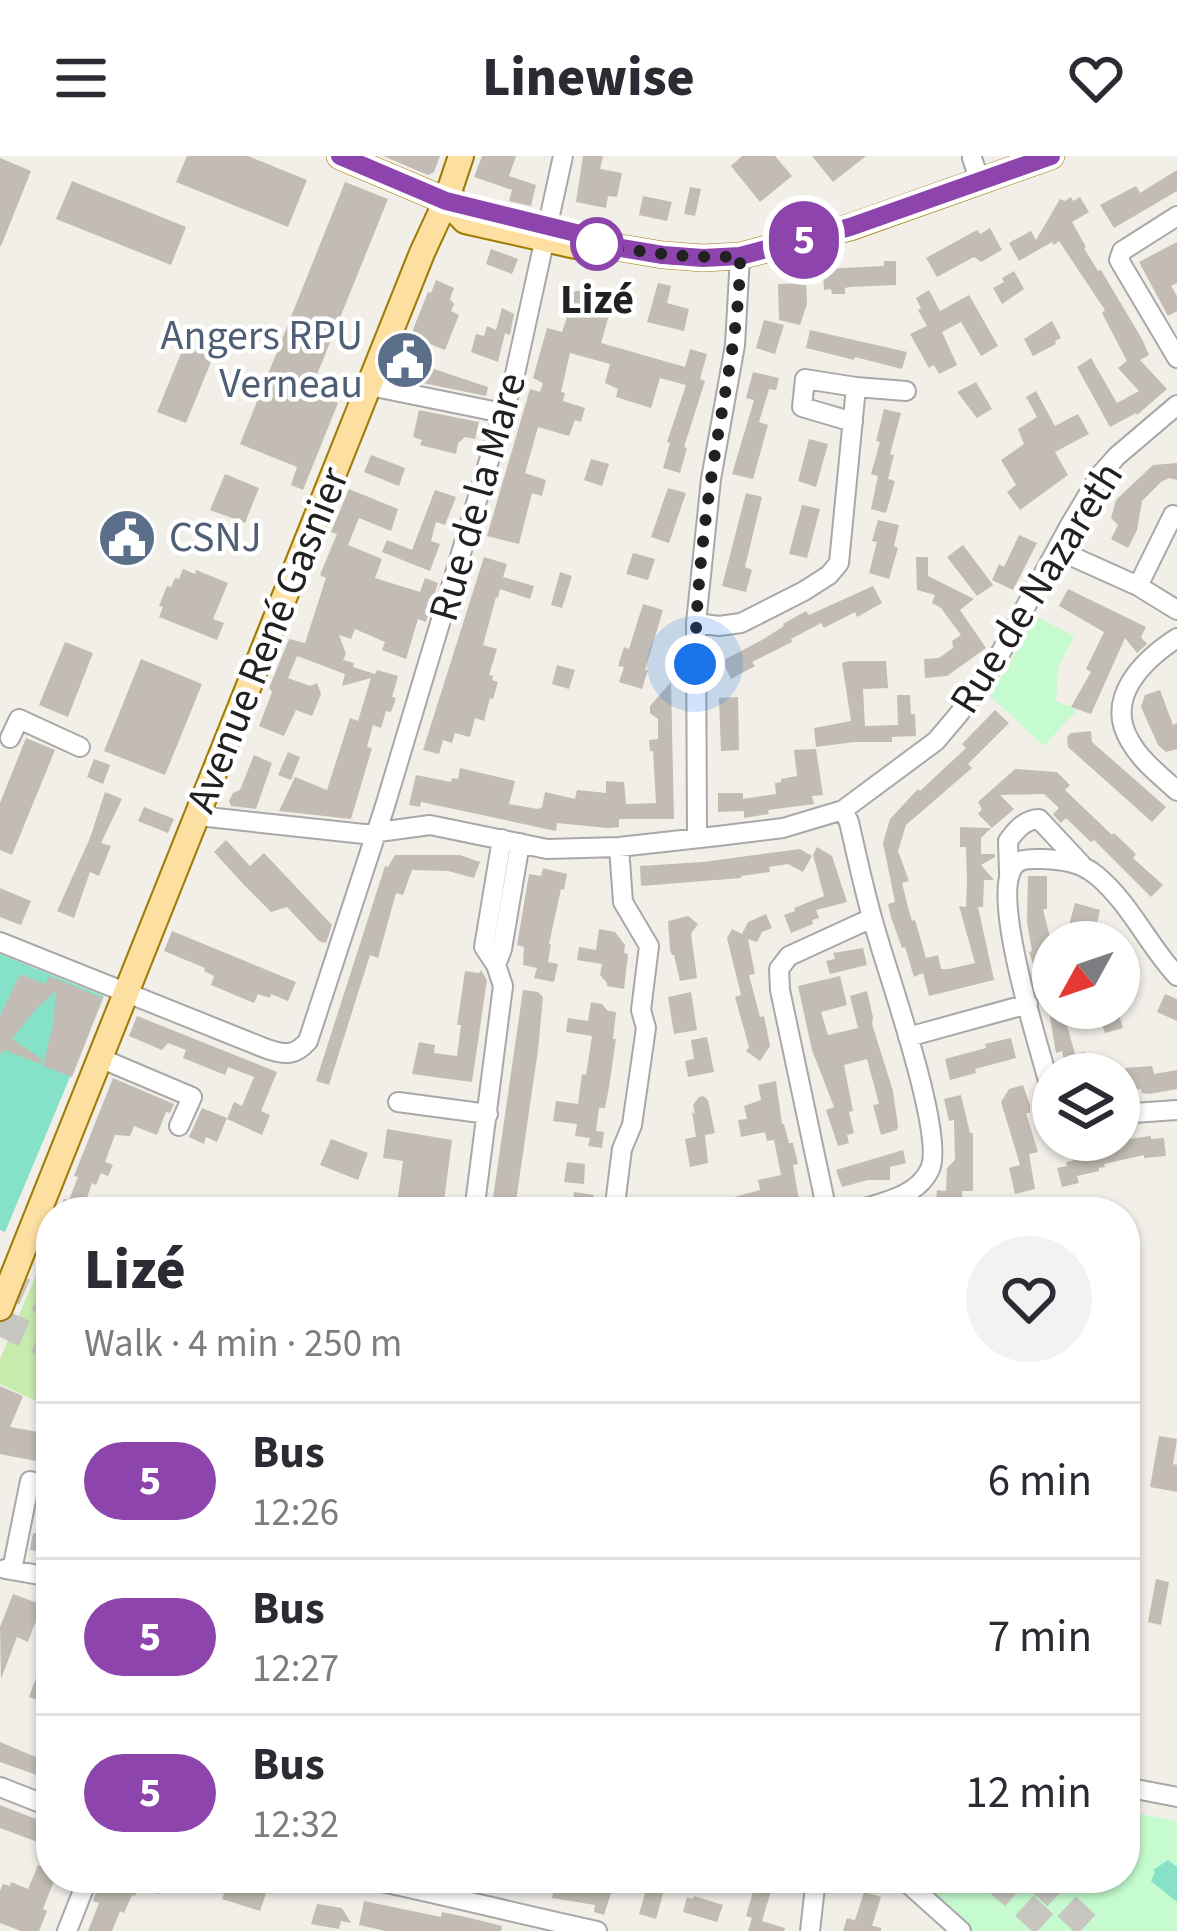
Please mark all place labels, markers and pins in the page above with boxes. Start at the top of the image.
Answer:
marker: Lizé [572,219,622,269]
place label: Lizé [560,270,634,330]
place label: Angers RPU Verneau [161,306,363,414]
public building icon: Angers RPU Verneau [374,329,436,391]
public building icon: CSNJ [96,507,158,569]
place label: CSNJ [169,508,262,568]

